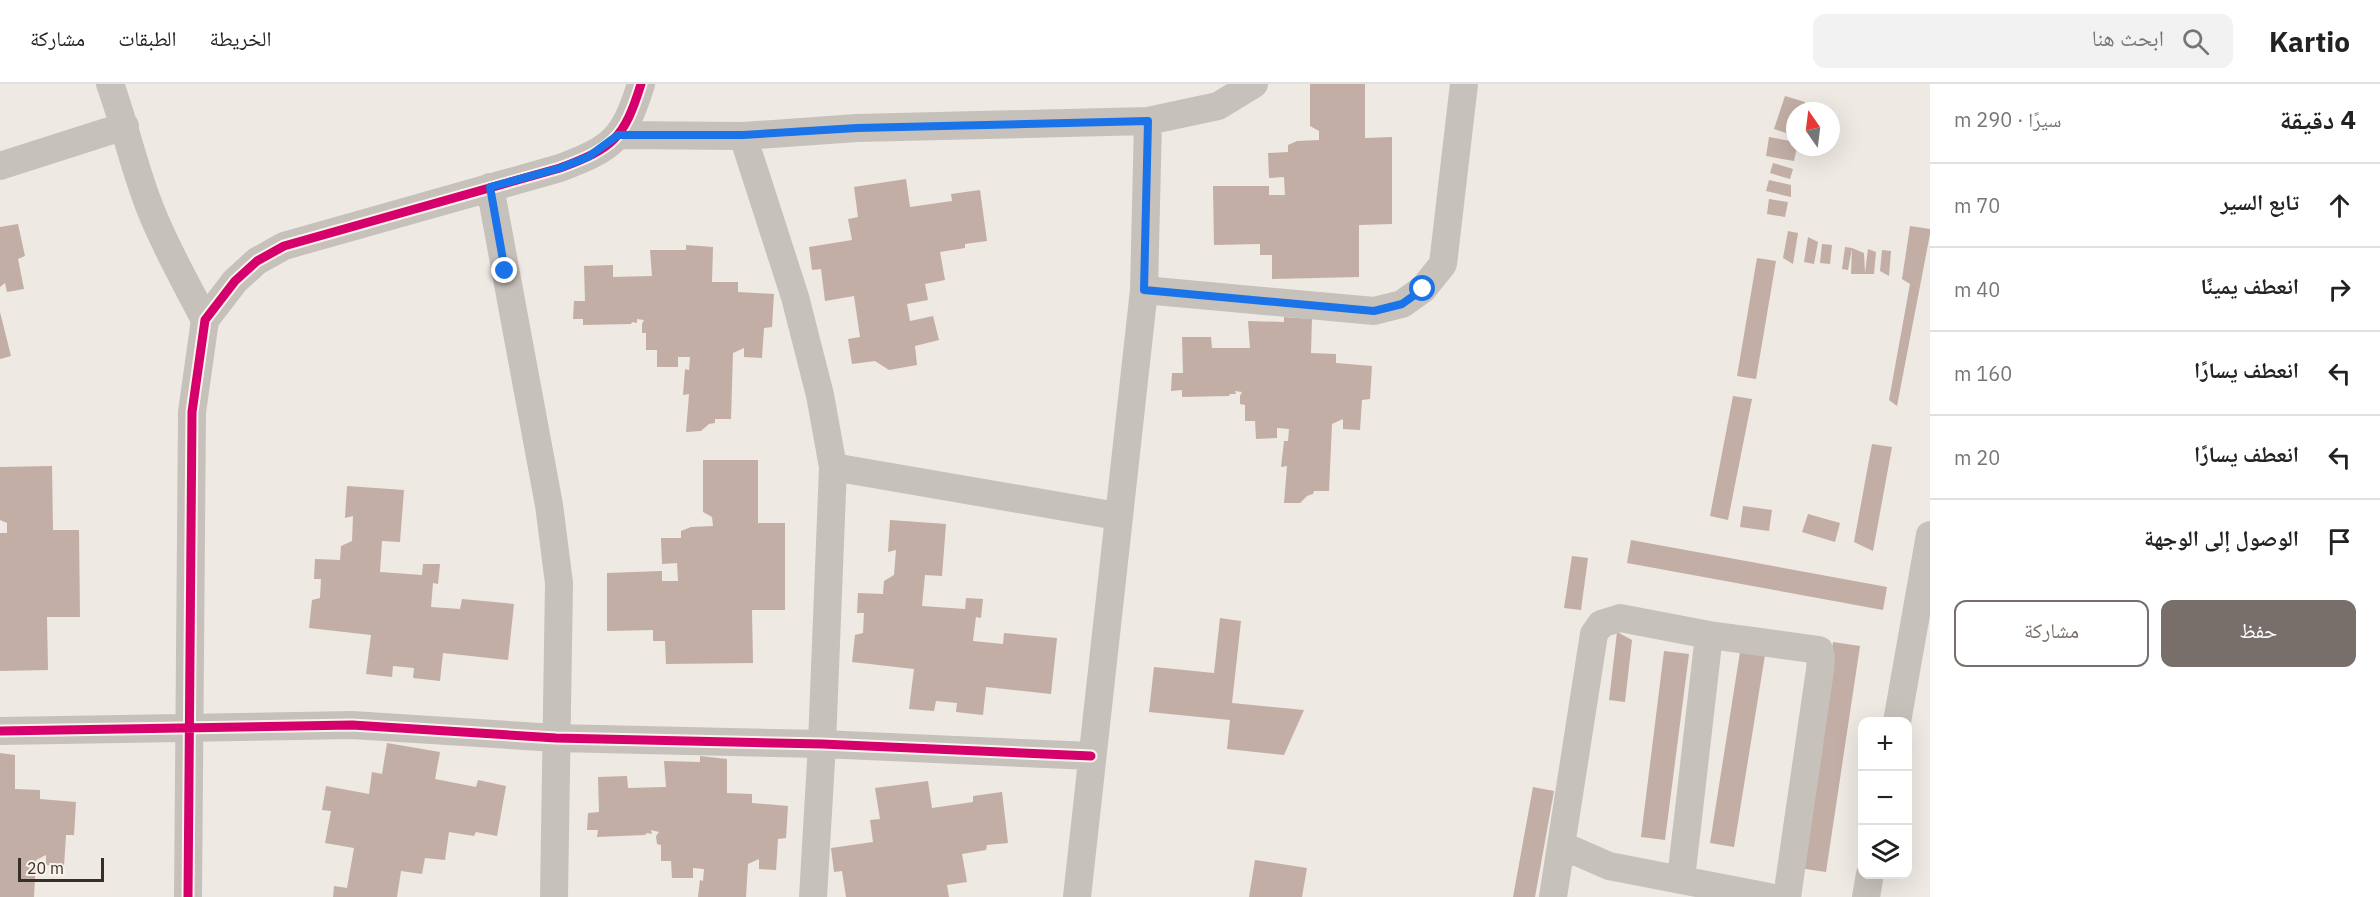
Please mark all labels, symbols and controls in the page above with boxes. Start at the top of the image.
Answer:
search box [1813,14,2233,68]
text: ابحث هنا [2092,23,2164,52]
text: Kartio [2269,23,2350,60]
text: مشاركة [30,24,85,52]
text: الطبقات [118,24,177,52]
text: الخريطة [210,24,271,52]
icon: search [2179,25,2212,58]
north arrow [1786,102,1840,156]
text: 4 دقيقة [2280,102,2356,136]
text: سيرًا · 290 m [1954,106,2061,133]
text: تابع السير [2220,187,2299,216]
icon: ahead [2323,189,2356,222]
text: 70 m [1954,192,2000,219]
route end [491,257,517,283]
text: انعطف يمينًا [2201,271,2299,300]
icon: right [2323,273,2356,306]
route start [1409,275,1435,301]
text: 40 m [1954,276,2000,303]
text: انعطف يسارًا [2194,355,2299,384]
icon: left [2323,357,2356,390]
text: 160 m [1954,360,2012,387]
text: انعطف يسارًا [2194,439,2299,468]
icon: left [2323,441,2356,474]
text: 20 m [1954,444,2000,471]
text: الوصول إلى الوجهة [2144,523,2299,552]
icon: arrive [2323,525,2356,558]
button: مشاركة [1954,600,2149,667]
button: حفظ [2161,600,2356,667]
map controls [1858,717,1912,879]
button: + [1858,717,1912,771]
button: − [1858,771,1912,825]
button: layers [1858,825,1912,879]
scale bar [18,855,104,882]
text: 20 m [27,858,64,878]

